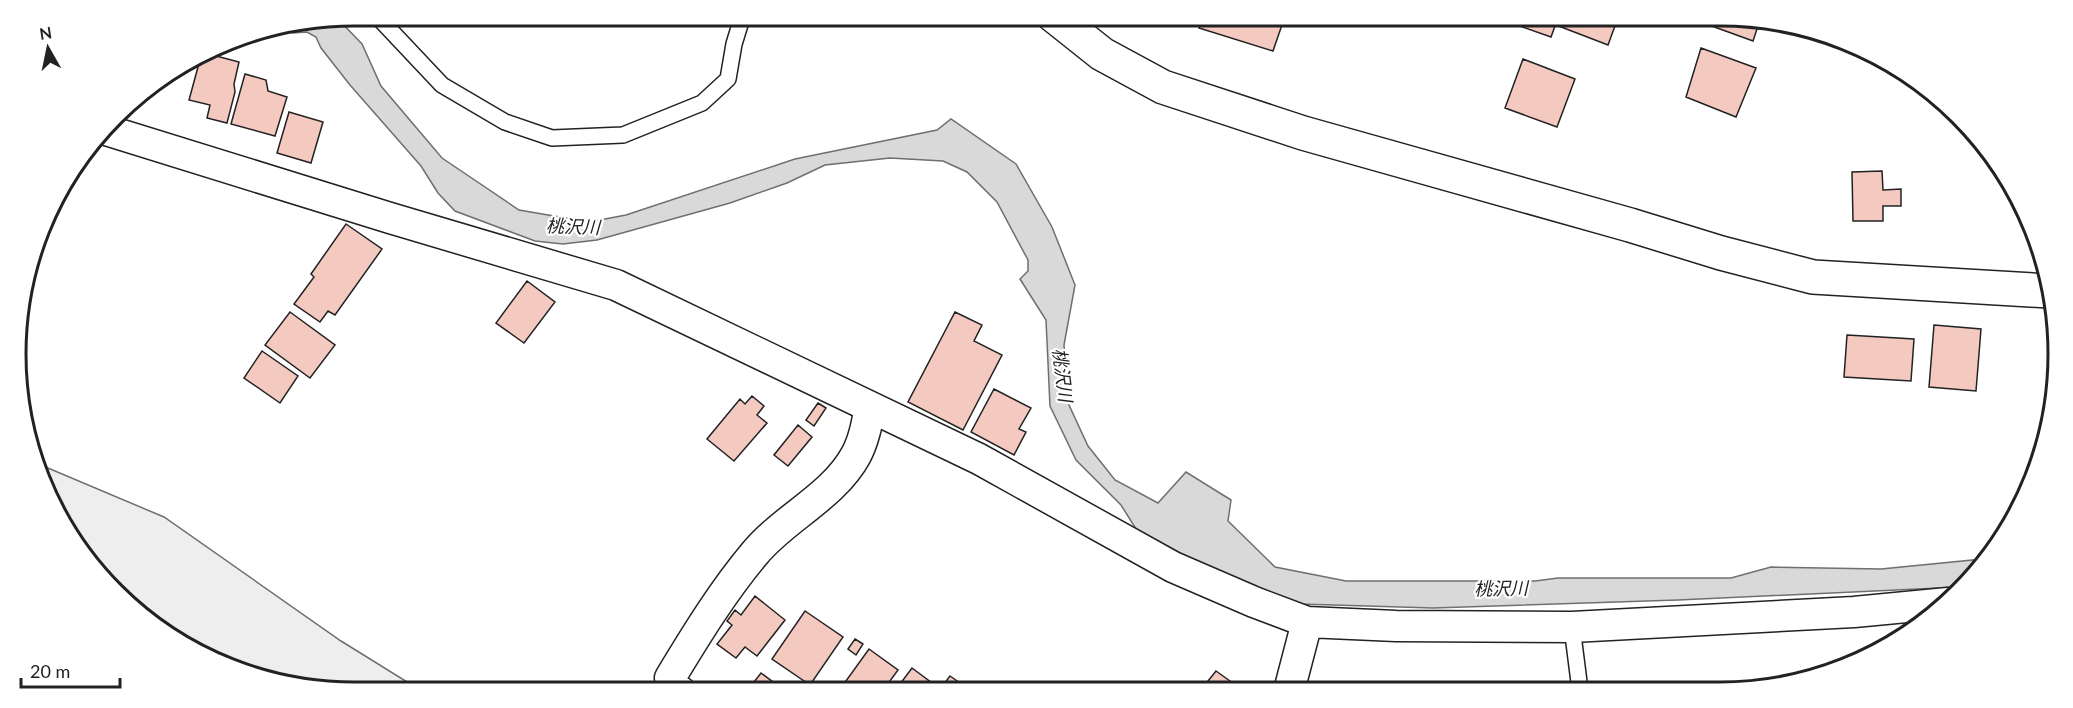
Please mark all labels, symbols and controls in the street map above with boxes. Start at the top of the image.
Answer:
north arrow [18,18,78,78]
text: N [38,22,53,43]
water label: 桃沢川 [546,214,602,238]
water label: 桃沢川 [1049,347,1077,405]
water label: 桃沢川 [1474,576,1530,599]
scale bar [21,651,120,689]
text: 20 m [30,660,70,682]

